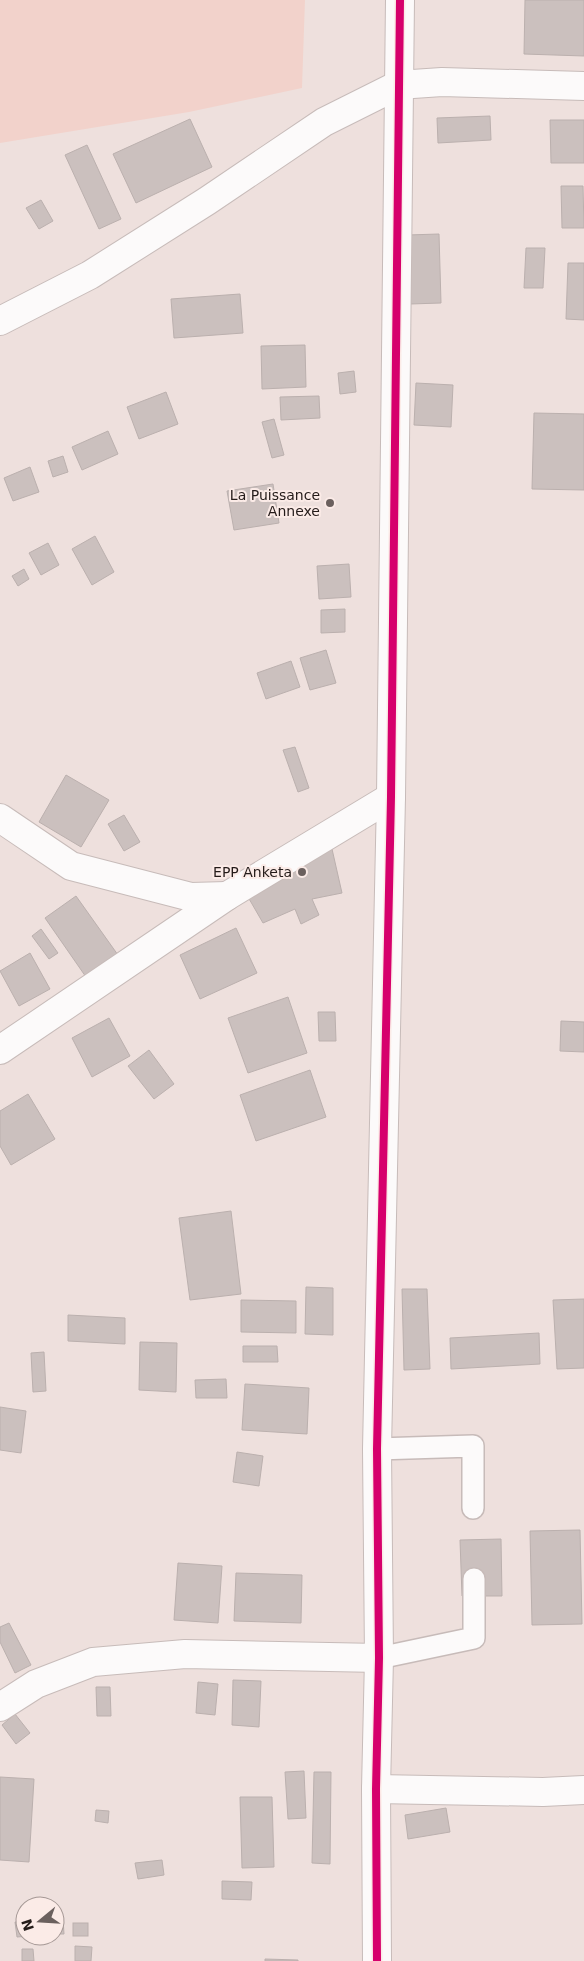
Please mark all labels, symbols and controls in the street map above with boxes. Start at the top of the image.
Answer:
place label: La Puissance Annexe [230,487,320,519]
marker: La Puissance Annexe [324,497,336,509]
place label: EPP Anketa [213,864,292,880]
marker: EPP Anketa [296,866,308,878]
north arrow [15,1896,65,1946]
text: N [18,1917,37,1933]

